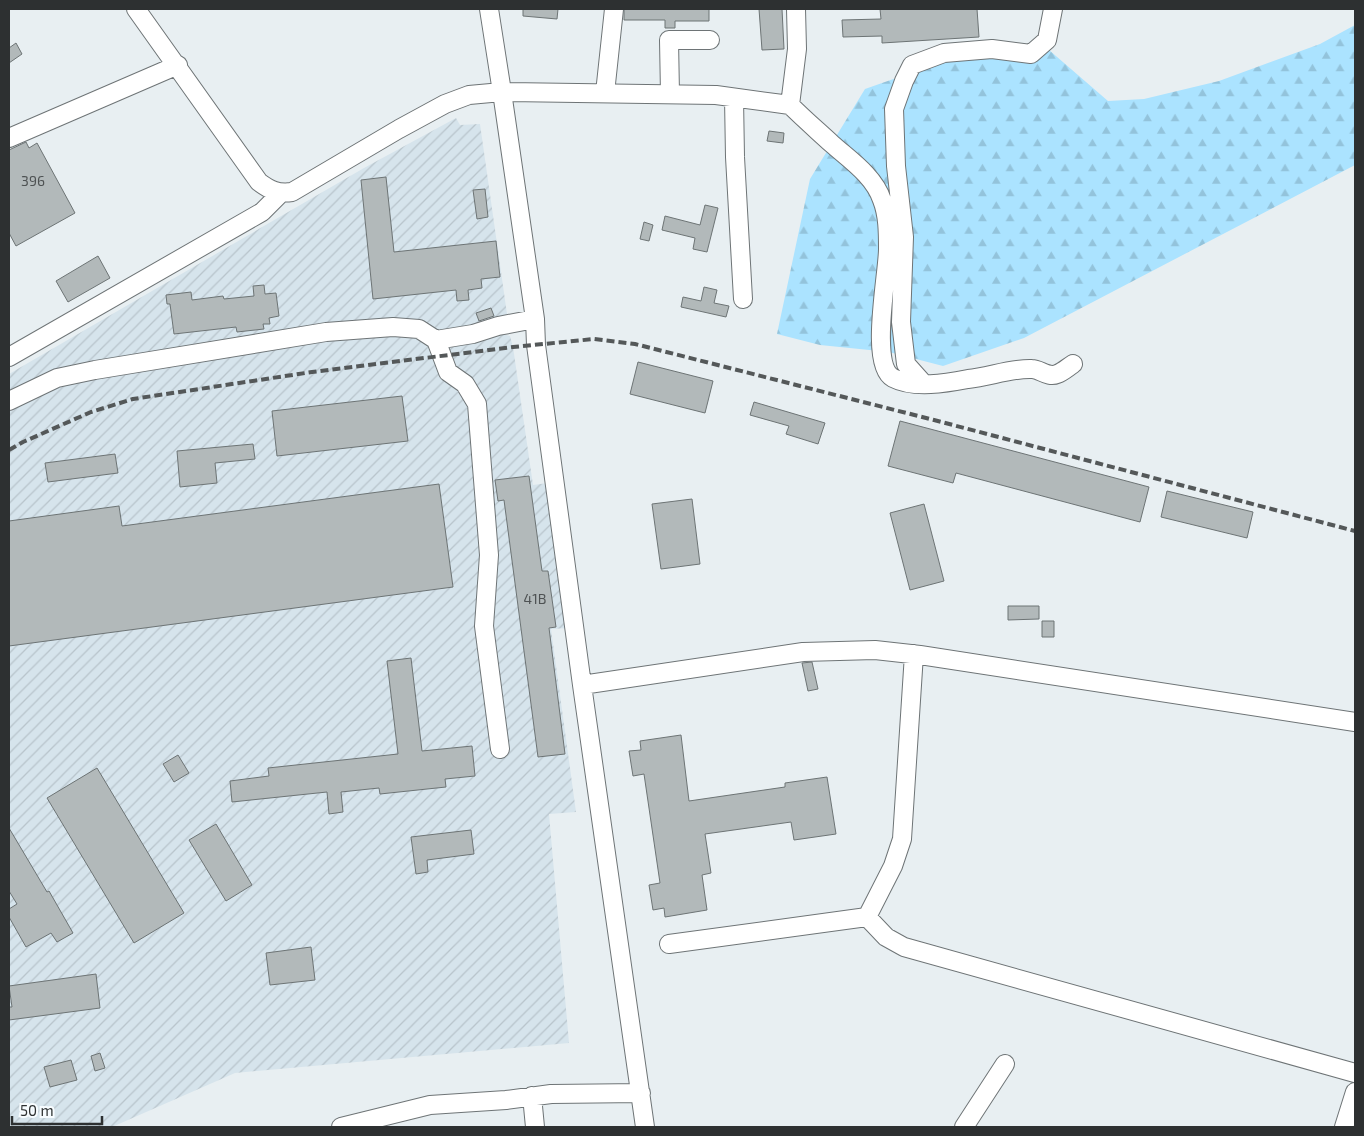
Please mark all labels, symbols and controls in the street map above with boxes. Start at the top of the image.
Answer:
house number: 396 [21,172,45,189]
house number: 41В [524,590,546,607]
scale bar [12,1094,102,1126]
text: 50 m [20,1101,54,1119]

